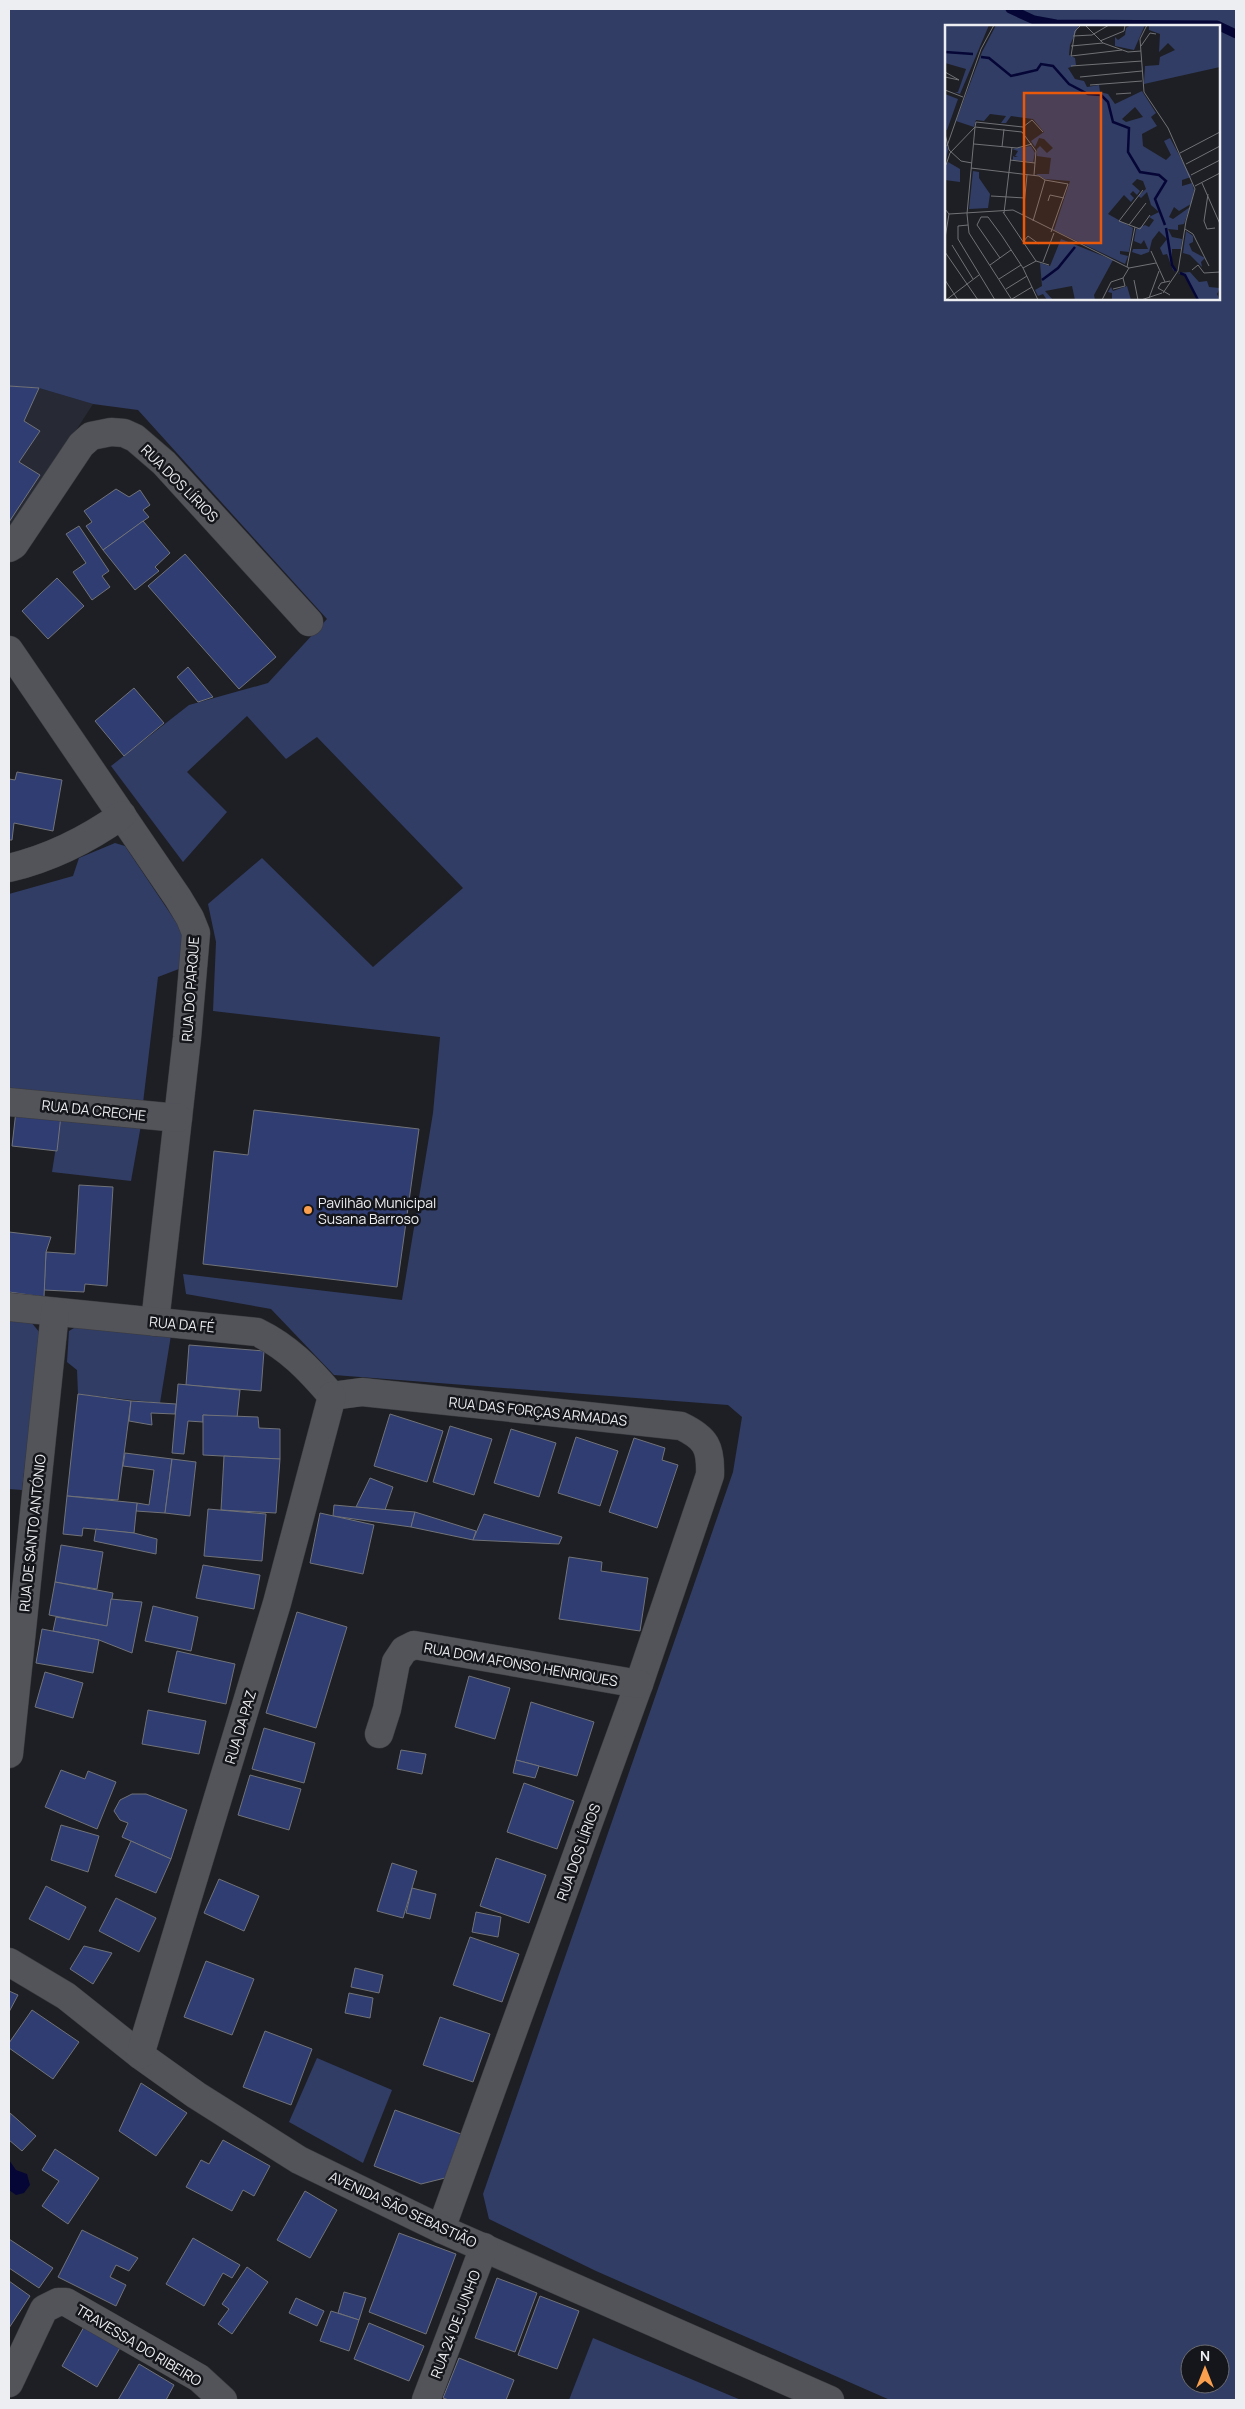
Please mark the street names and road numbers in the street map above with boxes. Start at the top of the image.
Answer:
street label: RUA DOS LÍRIOS [137,440,223,526]
street label: RUA DO PARQUE [177,936,203,1042]
street label: RUA DA CRECHE [41,1095,147,1125]
street label: RUA DA FÉ [148,1312,216,1336]
street label: RUA DAS FORÇAS ARMADAS [448,1392,629,1430]
street label: RUA DE SANTO ANTÓNIO [14,1453,50,1613]
street label: RUA DOM AFONSO HENRIQUES [423,1638,620,1690]
street label: RUA DA PAZ [220,1688,260,1766]
street label: RUA DOS LÍRIOS [552,1800,605,1903]
street label: AVENIDA SÃO SEBASTIÃO [326,2166,480,2252]
street label: RUA 24 DE JUNHO [426,2267,484,2381]
street label: TRAVESSA DO RIBEIRO [73,2300,205,2390]

